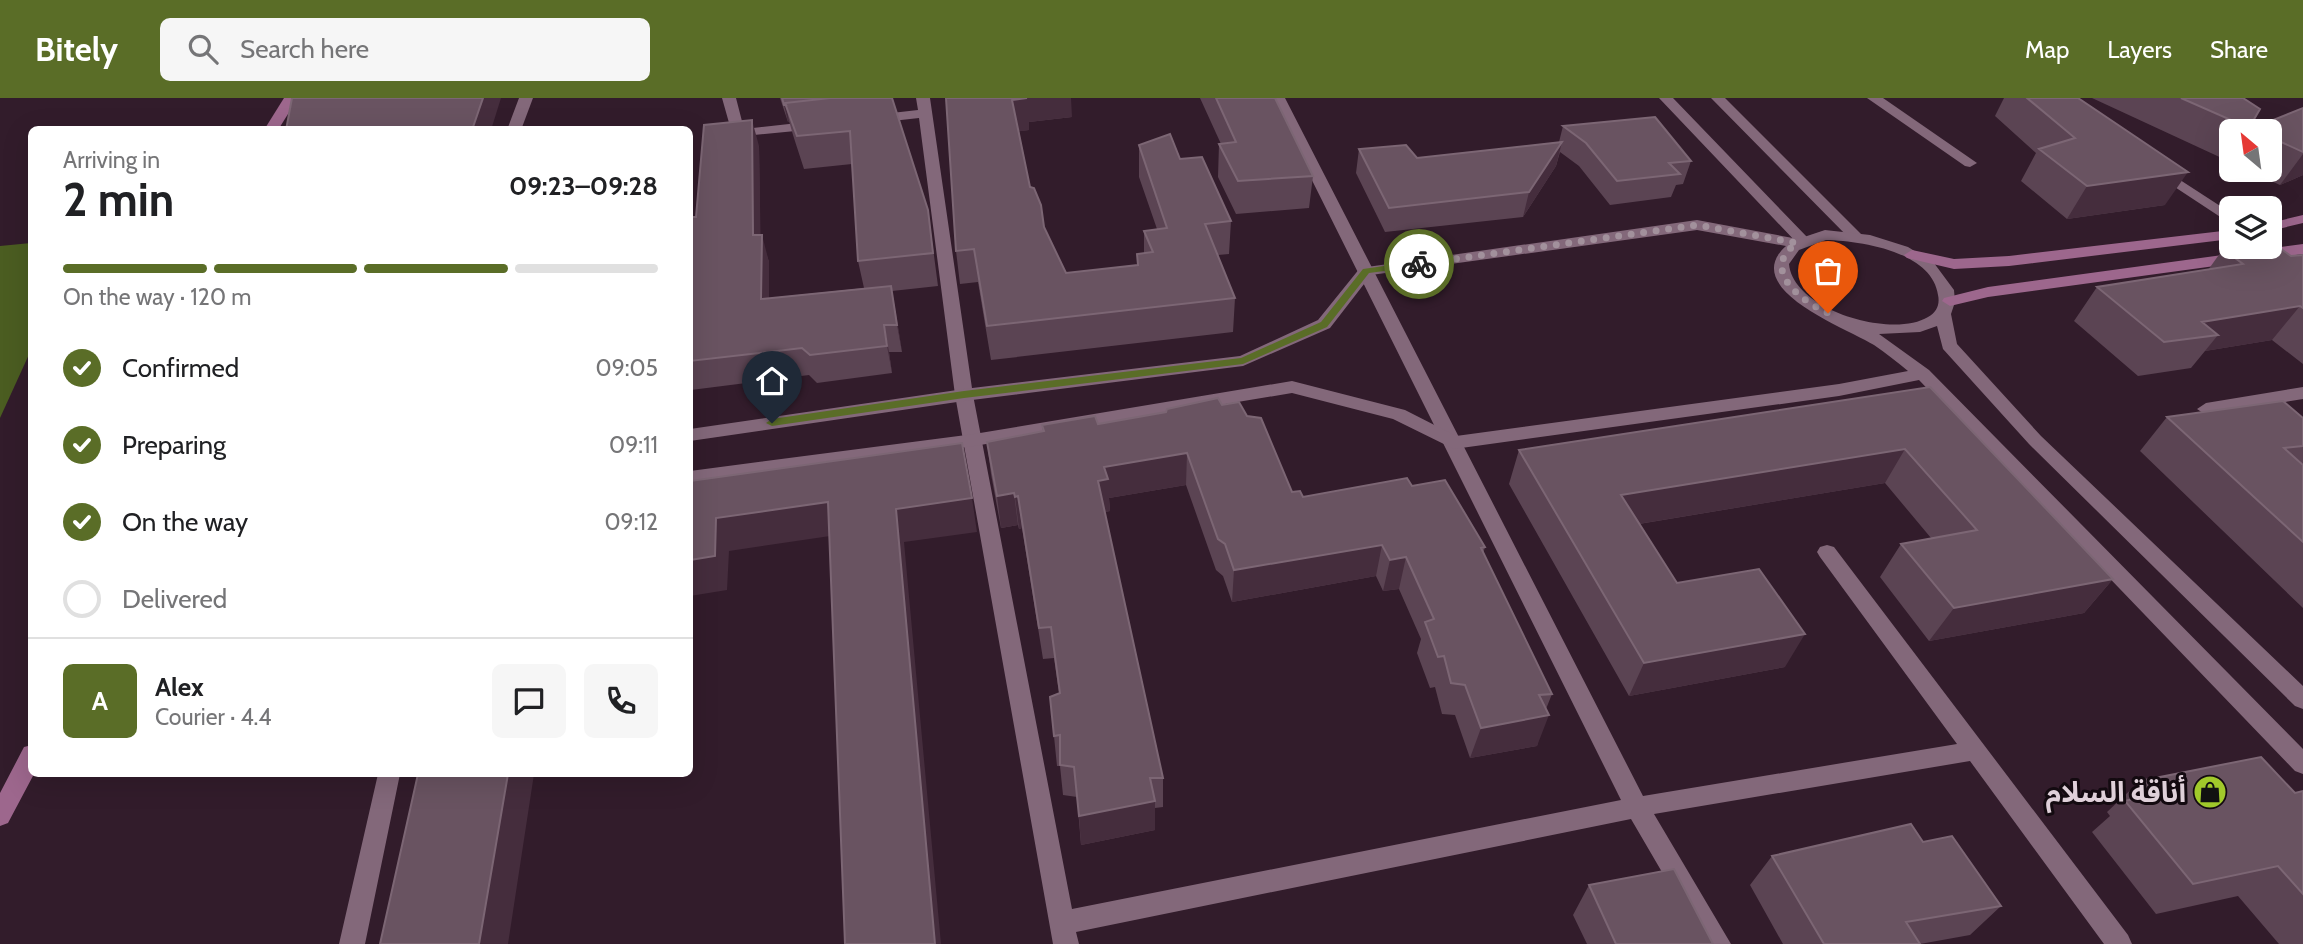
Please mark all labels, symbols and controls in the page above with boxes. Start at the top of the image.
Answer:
search box [160,18,650,81]
text: Bitely [35,29,118,69]
icon: search [184,30,222,68]
text: Search here [240,33,369,65]
text: Map [2025,35,2069,64]
text: Layers [2107,35,2172,64]
text: Share [2210,35,2268,64]
north arrow [2219,119,2282,182]
map controls [2219,119,2282,259]
text: Arriving in [63,146,160,174]
text: 09:23–09:28 [509,170,658,202]
text: 2 min [63,172,174,228]
button: layers [2219,196,2282,259]
courier [1384,229,1454,299]
pin [1798,241,1858,313]
icon: bike [1400,245,1438,283]
icon: bag [1809,252,1847,290]
text: On the way · 120 m [63,283,251,311]
icon: check [63,349,101,387]
pin [742,351,802,423]
text: Confirmed [122,352,239,384]
text: 09:05 [596,354,658,382]
icon: home [753,362,791,400]
icon: check [63,426,101,464]
text: Preparing [122,429,226,461]
text: 09:11 [609,431,658,459]
icon: check [63,503,101,541]
text: On the way [122,506,248,538]
text: 09:12 [605,508,658,536]
text: Delivered [122,583,227,615]
button: chat [492,664,566,738]
button: phone [584,664,658,738]
text: Alex [155,671,204,703]
text: A [92,685,108,717]
text: Courier · 4.4 [155,703,272,731]
shop icon: أناقة السلام [2191,773,2229,811]
place label: أناقة السلام [2046,774,2186,814]

